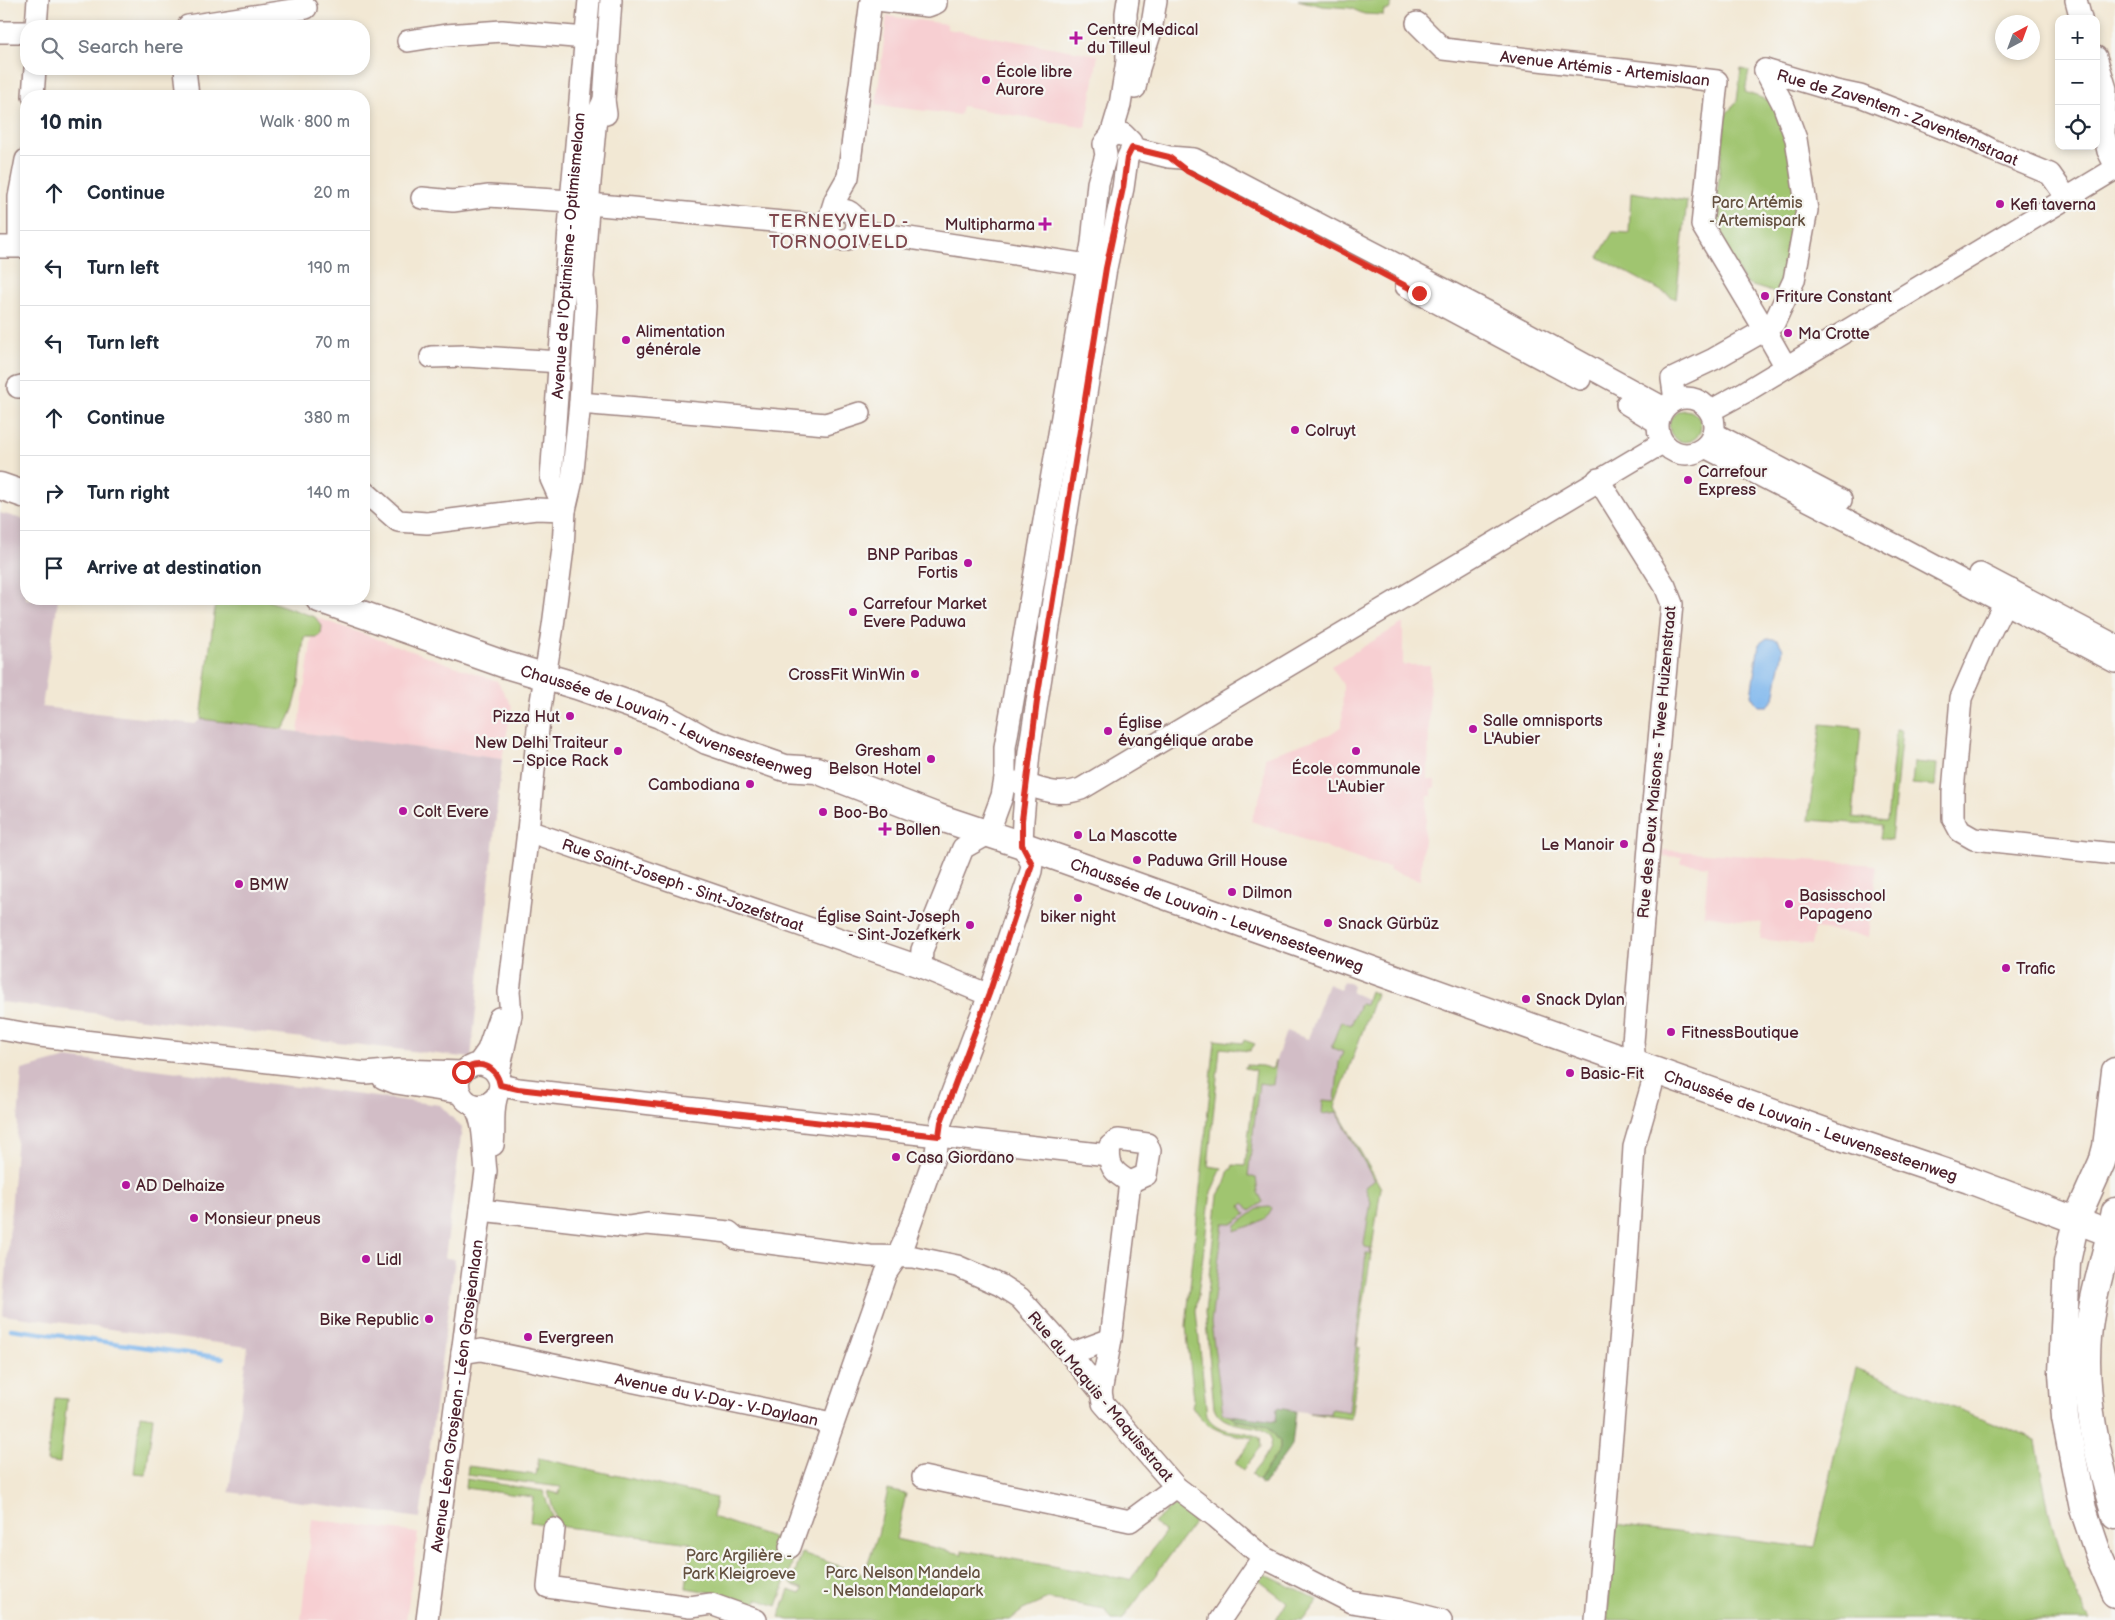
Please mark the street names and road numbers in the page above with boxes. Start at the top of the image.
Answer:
street label: Avenue Artémis - Artemislaan [1499,48,1711,91]
street label: Rue de Zaventem - Zaventemstraat [1774,66,2021,171]
street label: Avenue de l'Optimisme - Optimismelaan [549,112,590,400]
street label: Rue des Deux Maisons - Twee Huizenstraat [1634,605,1681,919]
street label: Chaussée de Louvain - Leuvensesteenweg [518,662,813,781]
street label: Rue Saint-Joseph - Sint-Jozefstraat [559,835,806,937]
street label: Chaussée de Louvain - Leuvensesteenweg [1067,855,1366,977]
street label: Chaussée de Louvain - Leuvensesteenweg [1661,1066,1960,1186]
street label: Avenue Léon Grosjean - Léon Grosjeanlaan [428,1239,488,1554]
street label: Rue du Maquis - Maquisstraat [1023,1308,1177,1486]
street label: Avenue du V-Day - V-Daylaan [613,1370,820,1431]

